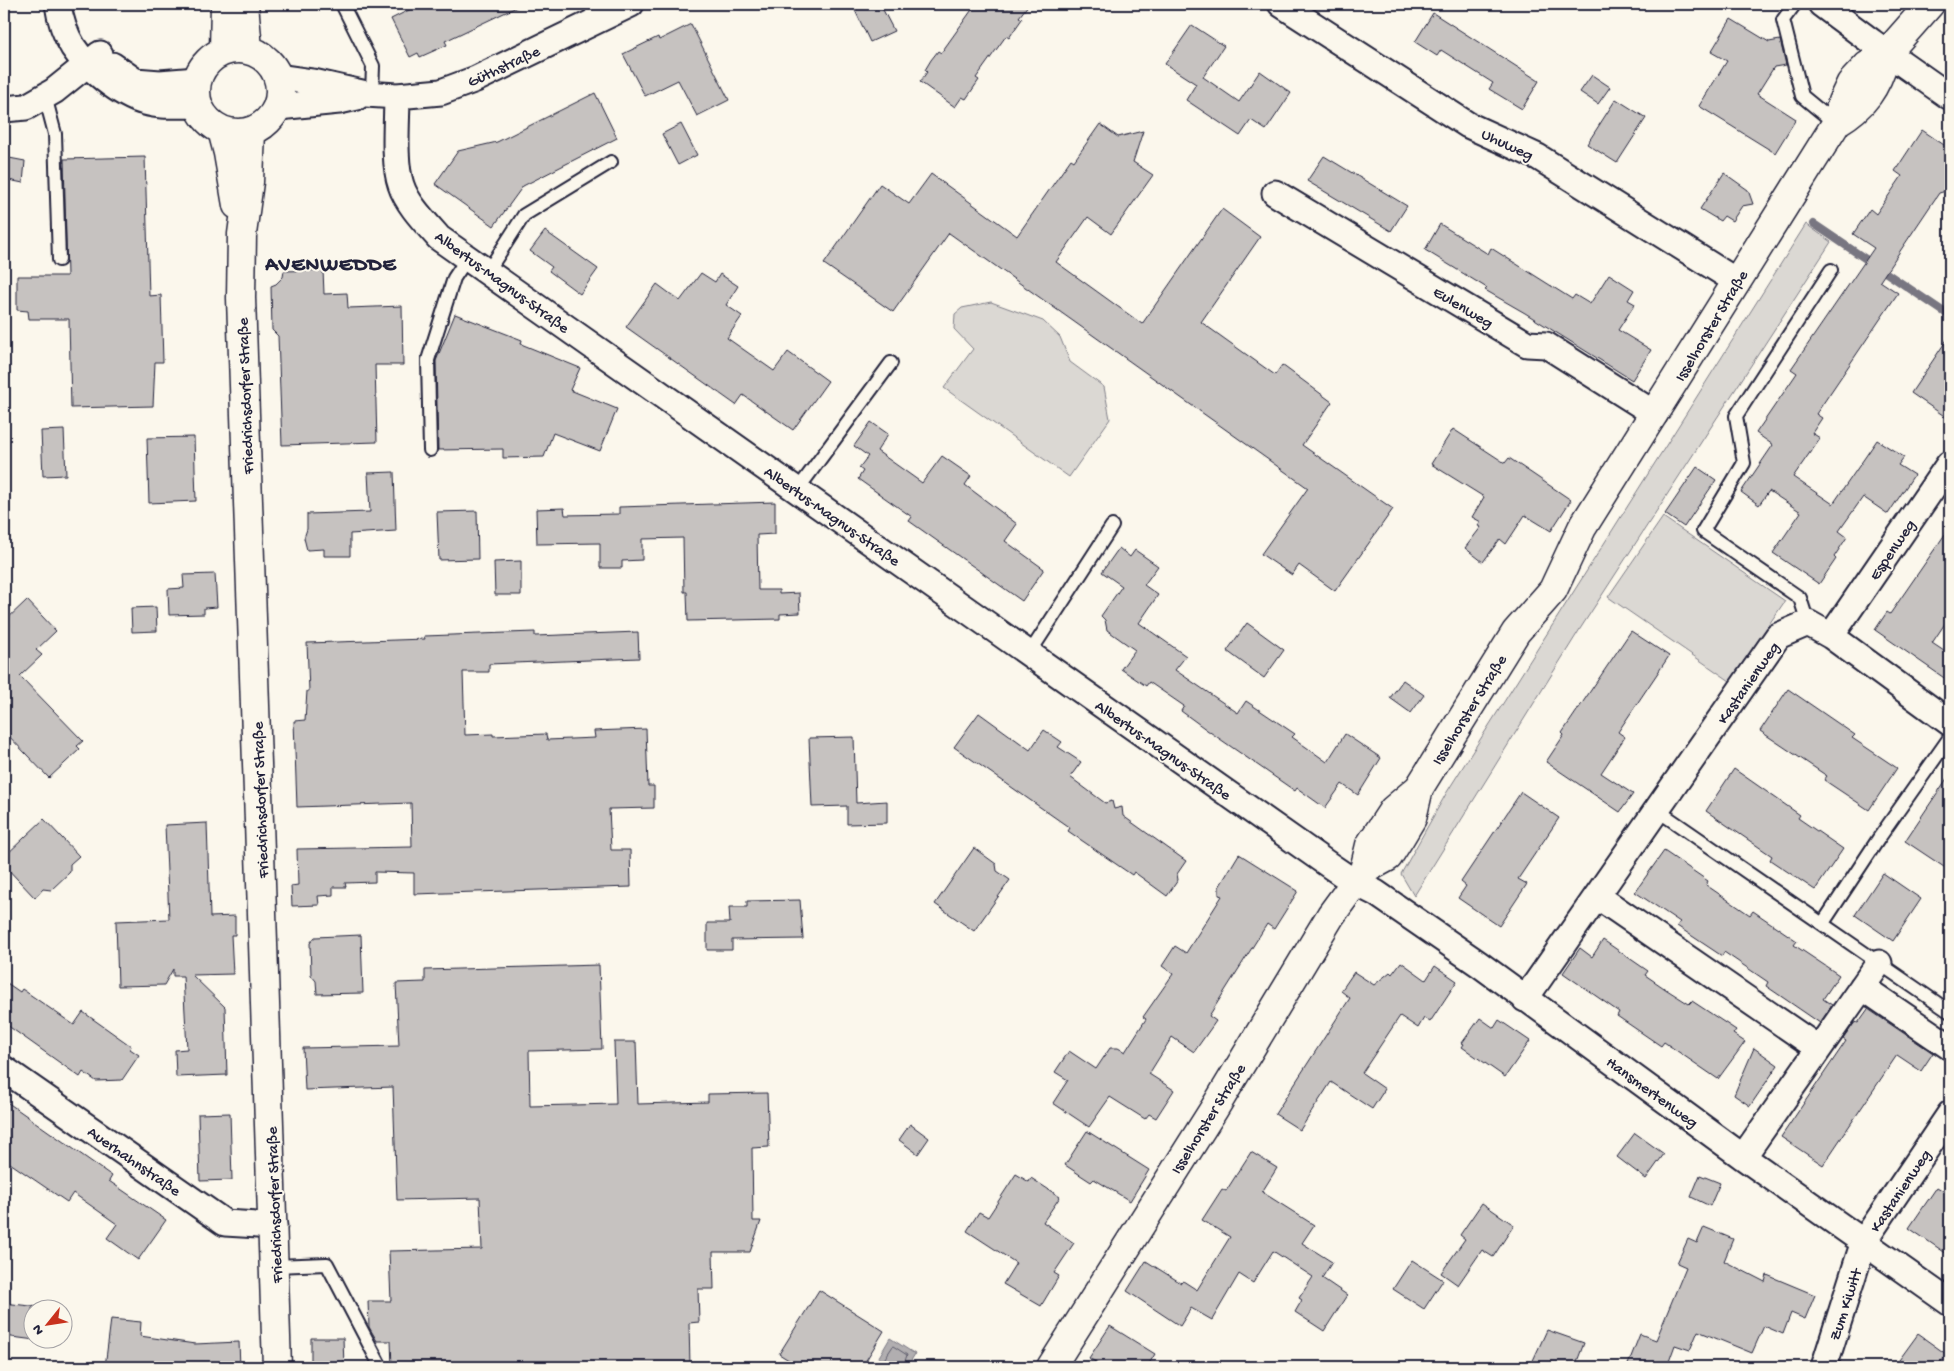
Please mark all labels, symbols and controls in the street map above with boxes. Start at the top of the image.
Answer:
street label: Güthstraße [465,43,544,93]
street label: Uhuweg [1478,126,1536,166]
street label: Albertus-Magnus-Straße [430,229,573,340]
district label: AVENWEDDE [264,254,398,279]
street label: Isselhorster Straße [1672,267,1754,386]
street label: Eulenweg [1429,284,1496,334]
street label: Friedrichsdorfer Straße [235,317,260,475]
street label: Albertus-Magnus-Straße [759,464,903,572]
street label: Espenweg [1867,517,1921,585]
street label: Kastanienweg [1715,639,1785,729]
street label: Isselhorster Straße [1429,652,1513,770]
street label: Albertus-Magnus-Straße [1090,698,1234,806]
street label: Friedrichsdorfer Straße [250,721,275,879]
street label: Hansmertenweg [1601,1054,1701,1134]
street label: Isselhorster Straße [1168,1061,1252,1179]
street label: Auerhahnstraße [83,1124,184,1202]
street label: Friedrichsdorfer Straße [264,1126,289,1284]
street label: Kastanienweg [1867,1147,1937,1237]
street label: Zum Kiwitt [1827,1265,1868,1343]
north arrow [22,1298,72,1348]
text: N [29,1321,49,1337]

